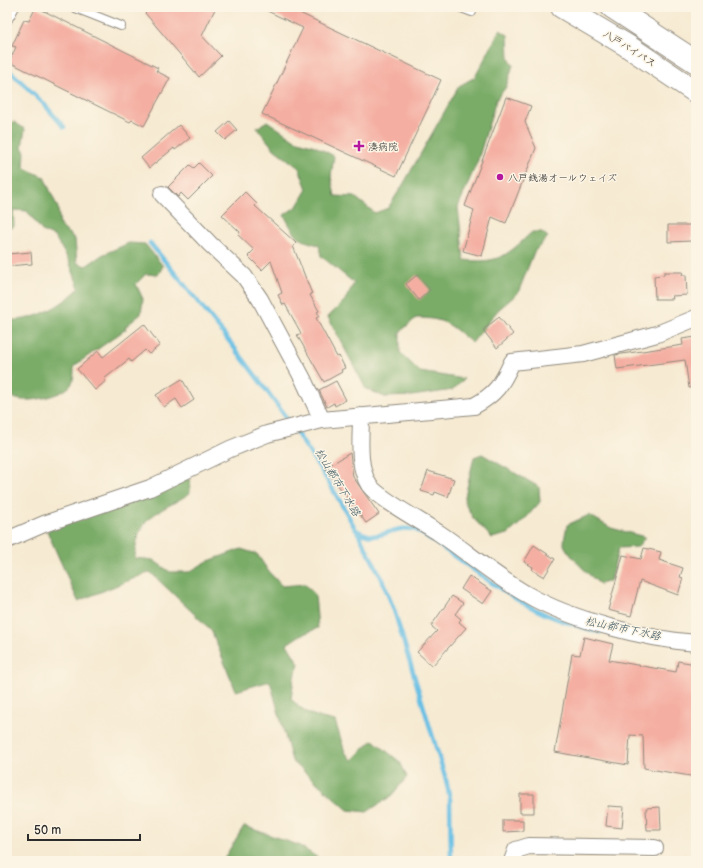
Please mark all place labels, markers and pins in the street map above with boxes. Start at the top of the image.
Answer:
marker: 湊病院 [353,140,365,152]
place label: 湊病院 [368,141,398,153]
marker: 八戸銭湯オールウェイズ [495,172,505,182]
place label: 八戸銭湯オールウェイズ [508,172,617,184]

